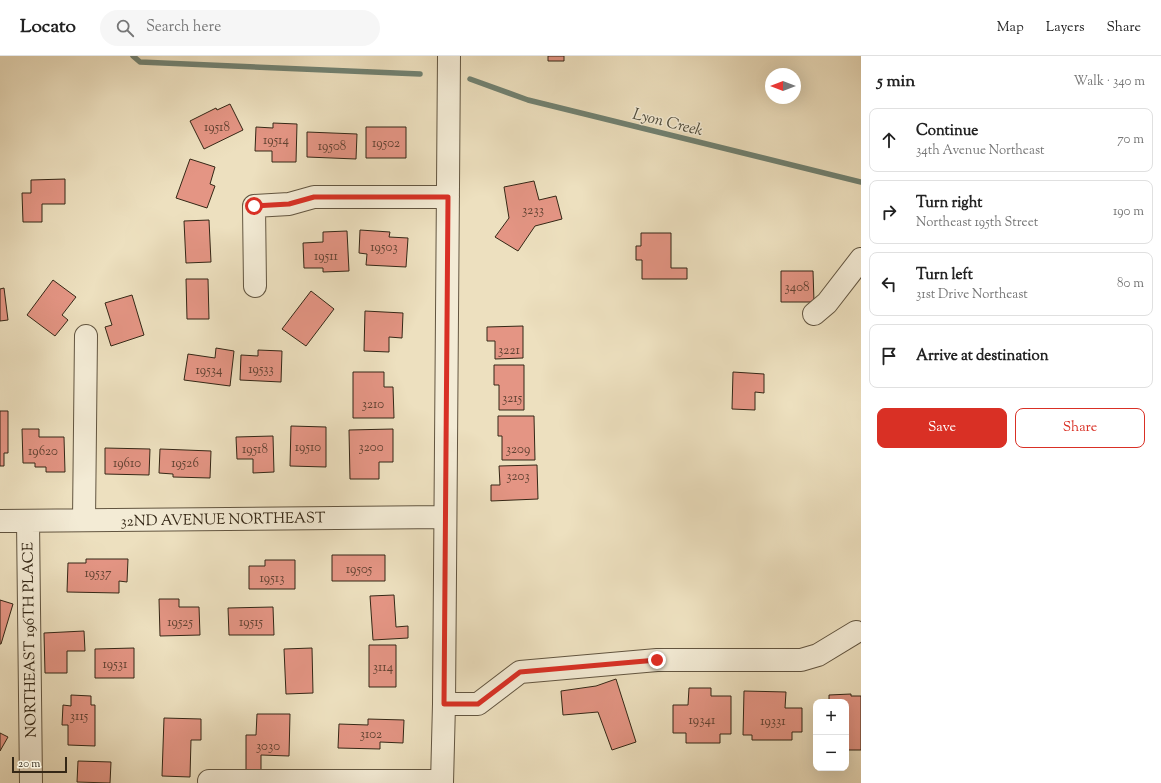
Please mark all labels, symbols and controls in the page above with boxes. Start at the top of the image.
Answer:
search box [100,10,380,46]
text: Locato [20,14,76,41]
icon: search [114,17,136,39]
text: Search here [146,17,221,38]
text: Map [997,18,1024,38]
text: Layers [1046,18,1084,38]
text: Share [1106,18,1141,38]
north arrow [765,68,801,104]
text: 5 min [877,70,915,94]
text: Walk · 340 m [1074,73,1145,91]
water label: Lyon Creek [630,104,705,143]
house number: 19518 [204,119,230,137]
text: Continue [916,121,978,142]
icon: ahead [878,129,900,151]
text: 70 m [1117,131,1144,149]
house number: 19514 [263,132,290,150]
house number: 19502 [372,135,400,153]
house number: 19508 [318,138,346,156]
text: 34th Avenue Northeast [916,142,1044,160]
text: Turn right [916,193,982,214]
route start [245,197,263,215]
icon: right [878,201,900,223]
house number: 3233 [522,202,544,220]
text: 190 m [1113,203,1144,221]
text: Northeast 195th Street [916,214,1038,232]
house number: 19503 [370,239,398,257]
house number: 19511 [314,248,339,266]
text: Turn left [916,265,973,286]
icon: left [878,273,900,295]
text: 80 m [1117,275,1144,293]
house number: 3408 [784,279,810,297]
text: 31st Drive Northeast [916,286,1028,304]
house number: 3221 [498,342,520,360]
icon: arrive [878,345,900,367]
text: Arrive at destination [916,346,1049,367]
house number: 19533 [248,361,274,379]
house number: 19534 [196,362,223,380]
house number: 3215 [502,390,523,408]
house number: 3210 [362,396,384,414]
button: Save [877,408,1007,448]
button: Share [1015,408,1145,448]
house number: 19510 [295,439,321,457]
house number: 3200 [358,439,384,457]
house number: 19518 [242,441,268,459]
house number: 3209 [506,441,530,459]
house number: 19620 [28,443,58,461]
house number: 19610 [113,455,141,473]
house number: 19526 [171,455,199,473]
house number: 3203 [506,468,530,486]
street label: 32ND AVENUE NORTHEAST [120,508,326,533]
street label: NORTHEAST 196TH PLACE [18,542,43,738]
house number: 19505 [346,561,373,579]
house number: 19537 [85,565,112,583]
house number: 19513 [260,570,284,588]
house number: 19525 [167,614,193,632]
house number: 19515 [239,614,264,632]
route end [648,651,666,669]
house number: 19531 [103,656,128,674]
house number: 3114 [373,659,394,677]
map controls [813,699,849,771]
button: + [813,699,849,735]
house number: 3115 [70,708,89,726]
house number: 19341 [689,712,716,730]
house number: 19331 [760,713,786,731]
house number: 3102 [360,726,382,744]
button: − [813,735,849,771]
house number: 3030 [256,738,280,756]
scale bar [12,755,67,774]
text: 20 m [18,756,40,772]

